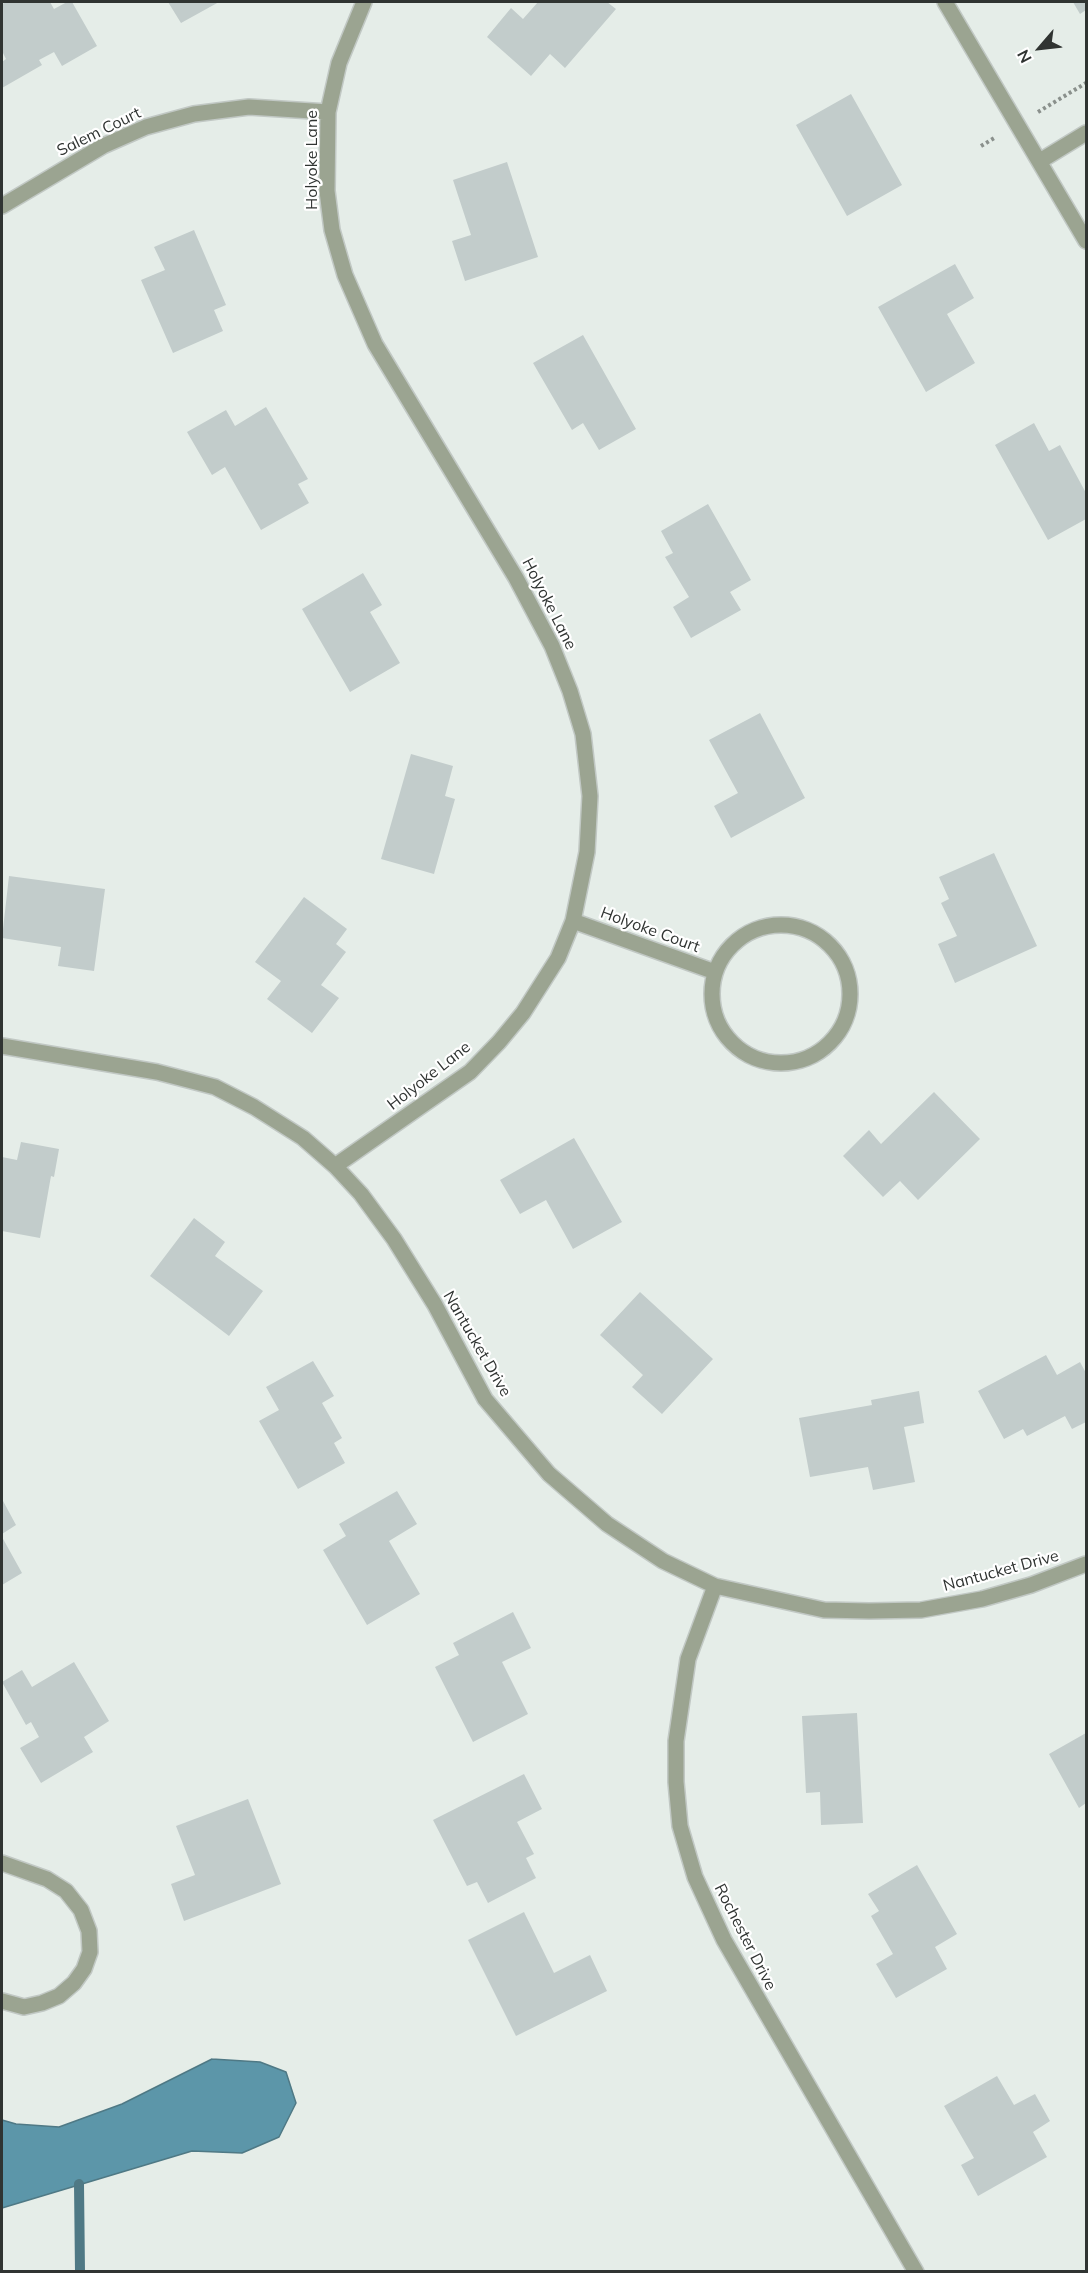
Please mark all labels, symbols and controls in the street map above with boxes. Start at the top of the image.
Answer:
north arrow [1010,18,1070,78]
text: N [1012,46,1036,66]
street label: Salem Court [54,103,144,161]
street label: Holyoke Lane [302,110,322,210]
street label: Holyoke Lane [518,555,580,653]
street label: Holyoke Court [598,903,702,957]
street label: Holyoke Lane [384,1038,474,1114]
street label: Nantucket Drive [439,1288,515,1400]
street label: Nantucket Drive [941,1546,1061,1596]
street label: Rochester Drive [710,1881,780,1993]

